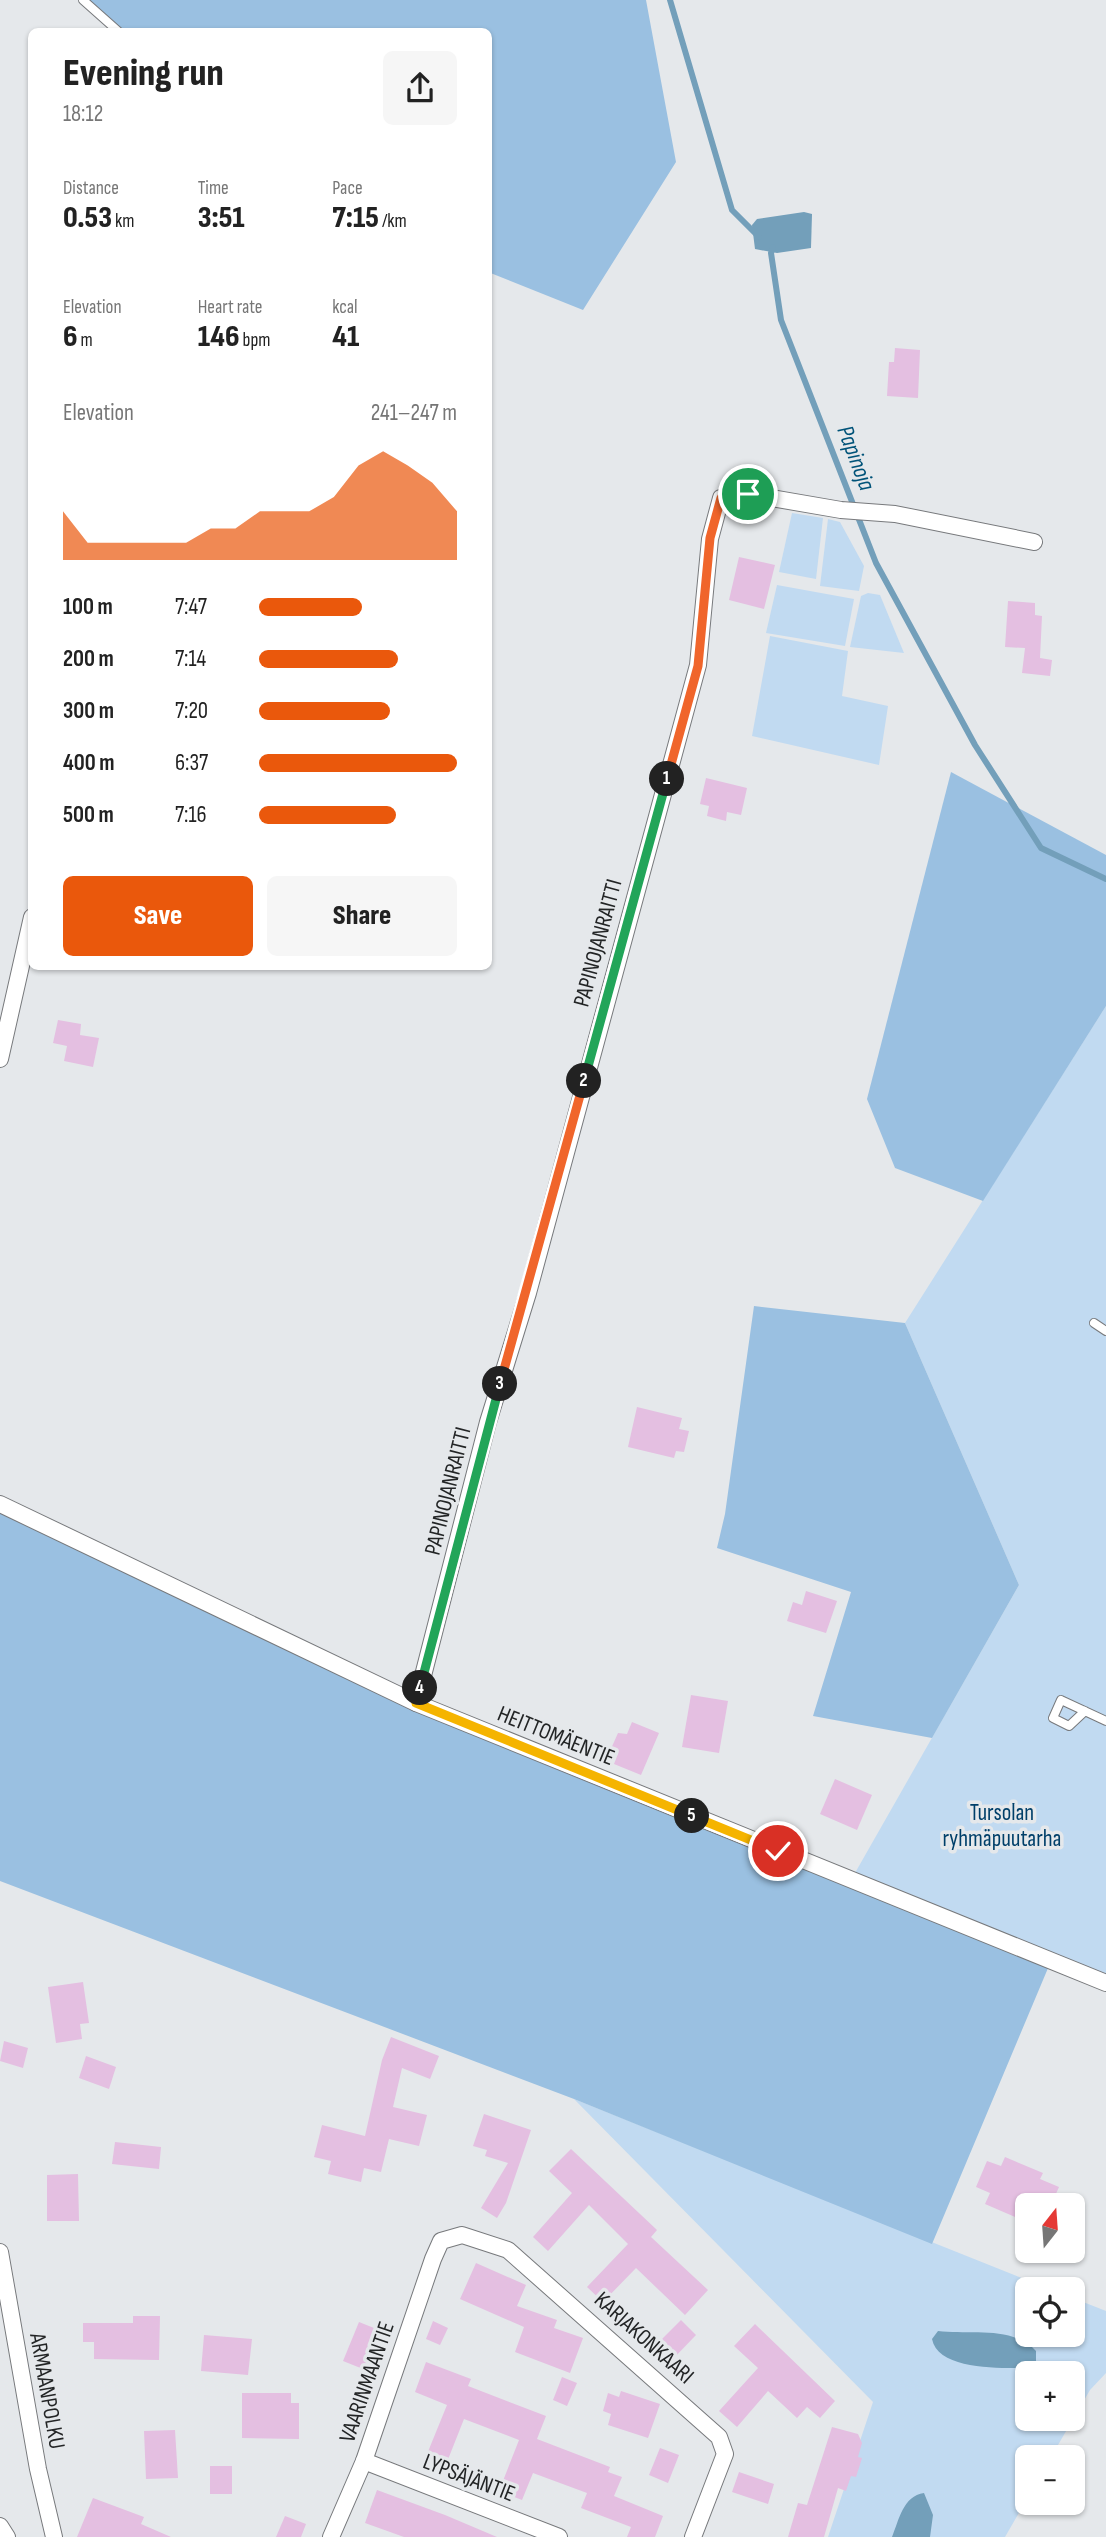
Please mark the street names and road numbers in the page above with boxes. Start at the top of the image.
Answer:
street label: PAPINOJANRAITTI [568,876,628,1010]
street label: PAPINOJANRAITTI [419,1424,477,1558]
street label: HEITTOMÄENTIE [493,1700,619,1772]
street label: KARJAKONKAARI [588,2286,700,2390]
street label: VAARINMAANTIE [333,2318,401,2446]
street label: ARMAANPOLKU [23,2330,71,2451]
street label: LYPSÄJÄNTIE [419,2448,519,2508]

